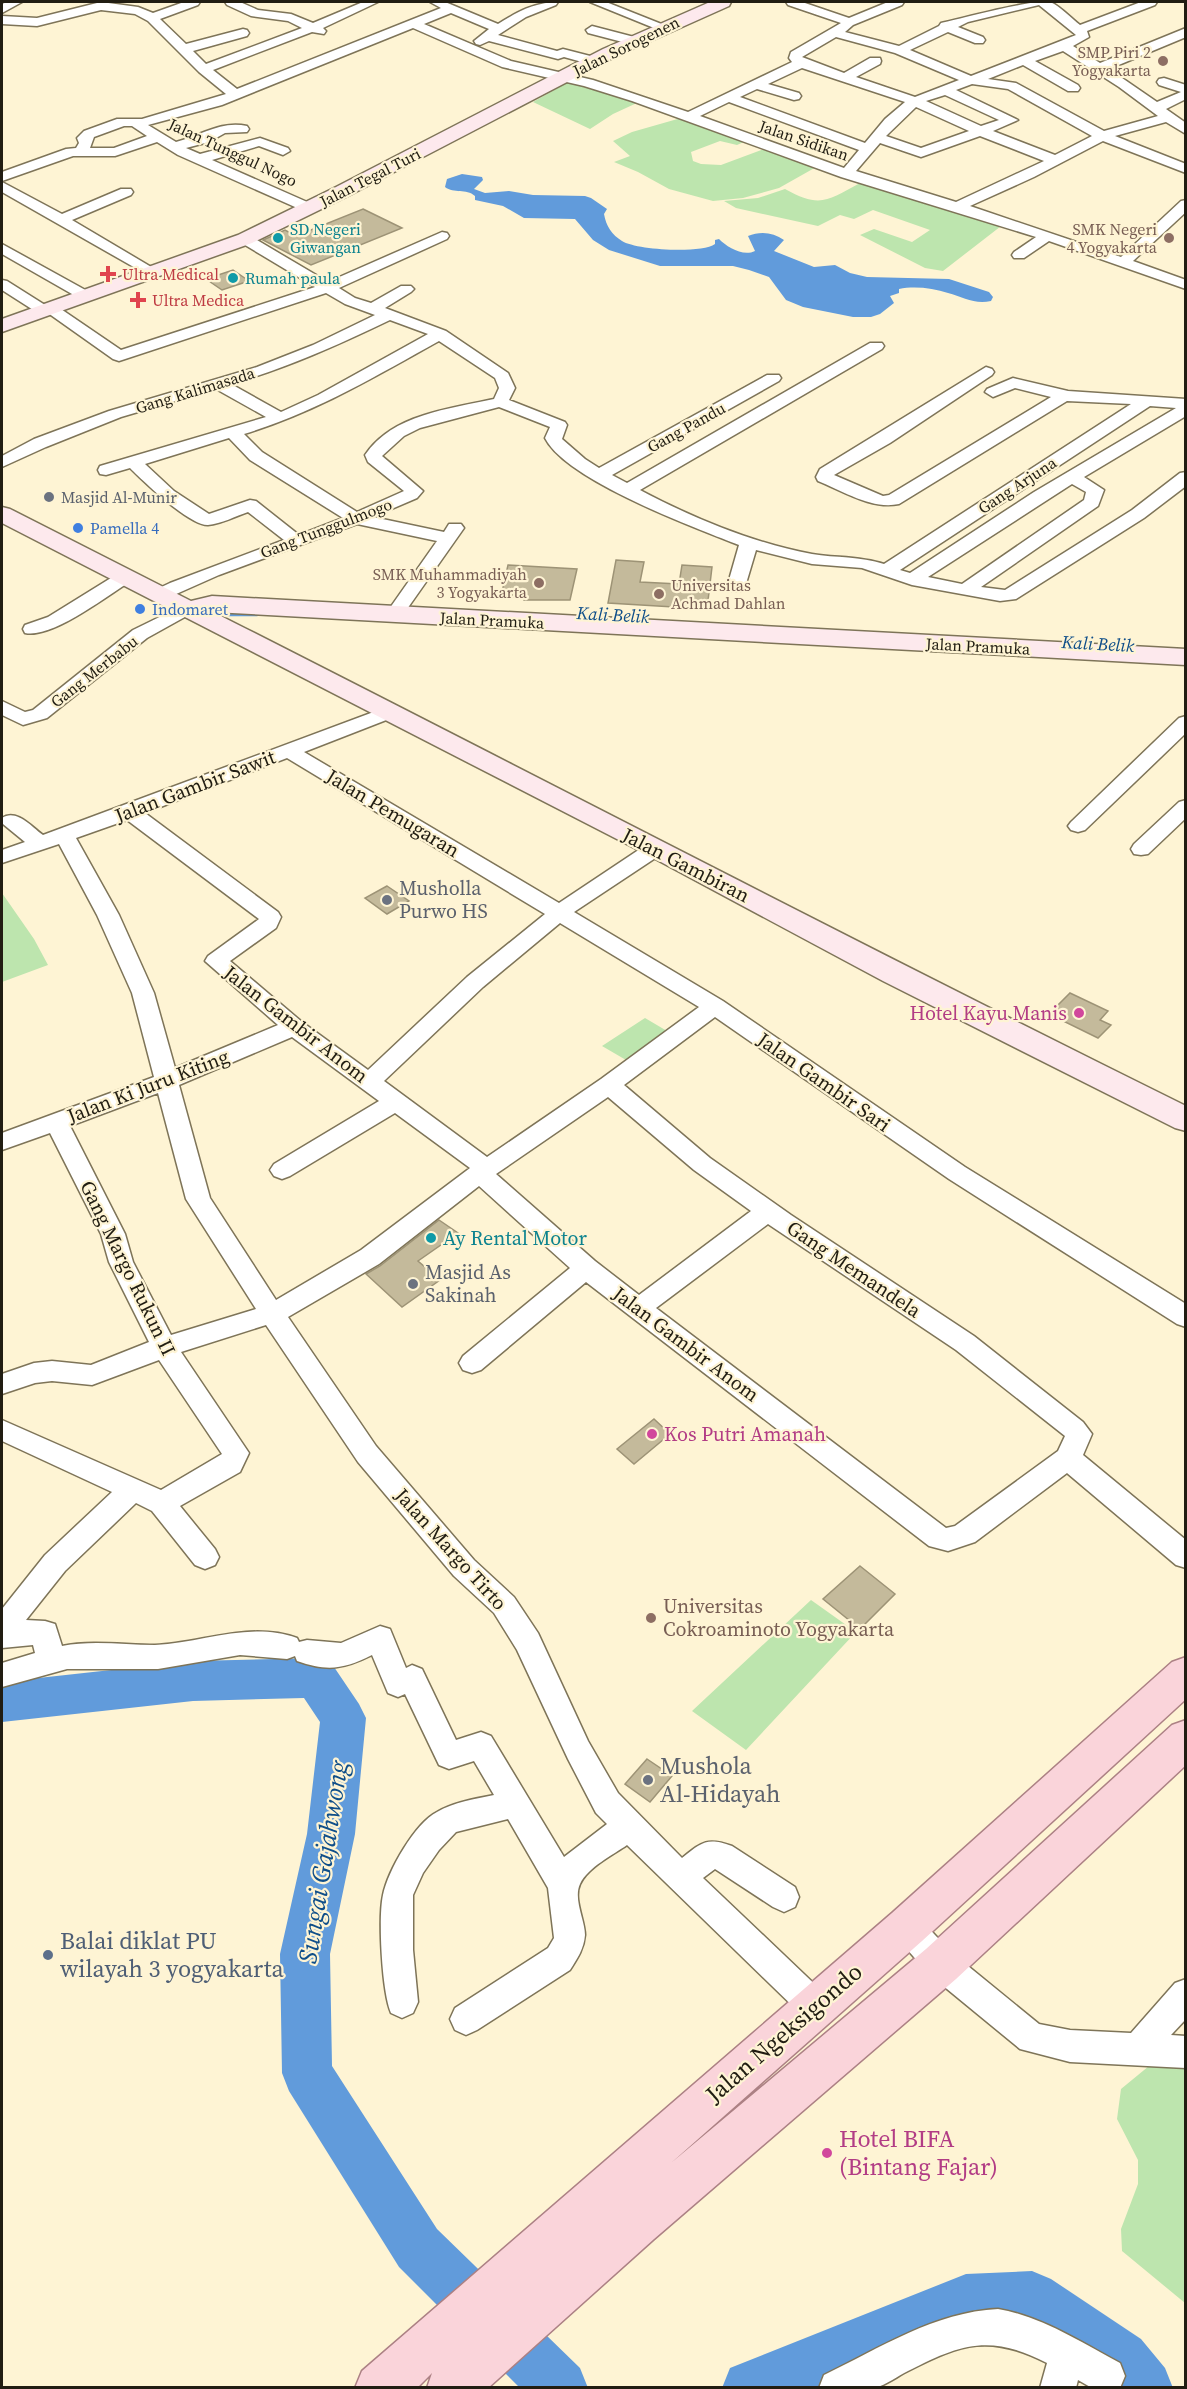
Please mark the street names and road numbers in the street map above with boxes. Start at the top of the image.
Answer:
street label: Jalan Sorogenen [568,11,683,82]
street label: Jalan Tunggul Nogo [164,112,301,191]
street label: Jalan Sidikan [755,114,852,166]
street label: Jalan Tegal Turi [315,142,424,212]
street label: Gang Kalimasada [133,361,258,419]
street label: Gang Pandu [643,397,729,457]
street label: Gang Arjuna [973,451,1061,519]
street label: Gang Tunggulmogo [257,493,395,563]
street label: Jalan Pramuka [438,606,545,634]
street label: Gang Merbabu [46,630,142,712]
street label: Jalan Pramuka [924,632,1031,660]
street label: Jalan Gambir Sawit [110,742,280,830]
street label: Jalan Pemugaran [320,762,465,864]
street label: Jalan Gambiran [617,820,754,909]
street label: Jalan Gambir Anom [217,958,374,1089]
street label: Jalan Gambir Sari [751,1025,896,1138]
street label: Jalan Ki Juru Kiting [62,1042,233,1130]
street label: Gang Margo Rukun II [73,1176,183,1360]
street label: Gang Memandela [781,1214,927,1325]
street label: Jalan Gambir Anom [606,1279,765,1408]
street label: Jalan Margo Tirto [388,1481,513,1616]
street label: Jalan Ngeksigondo [697,1955,869,2111]

